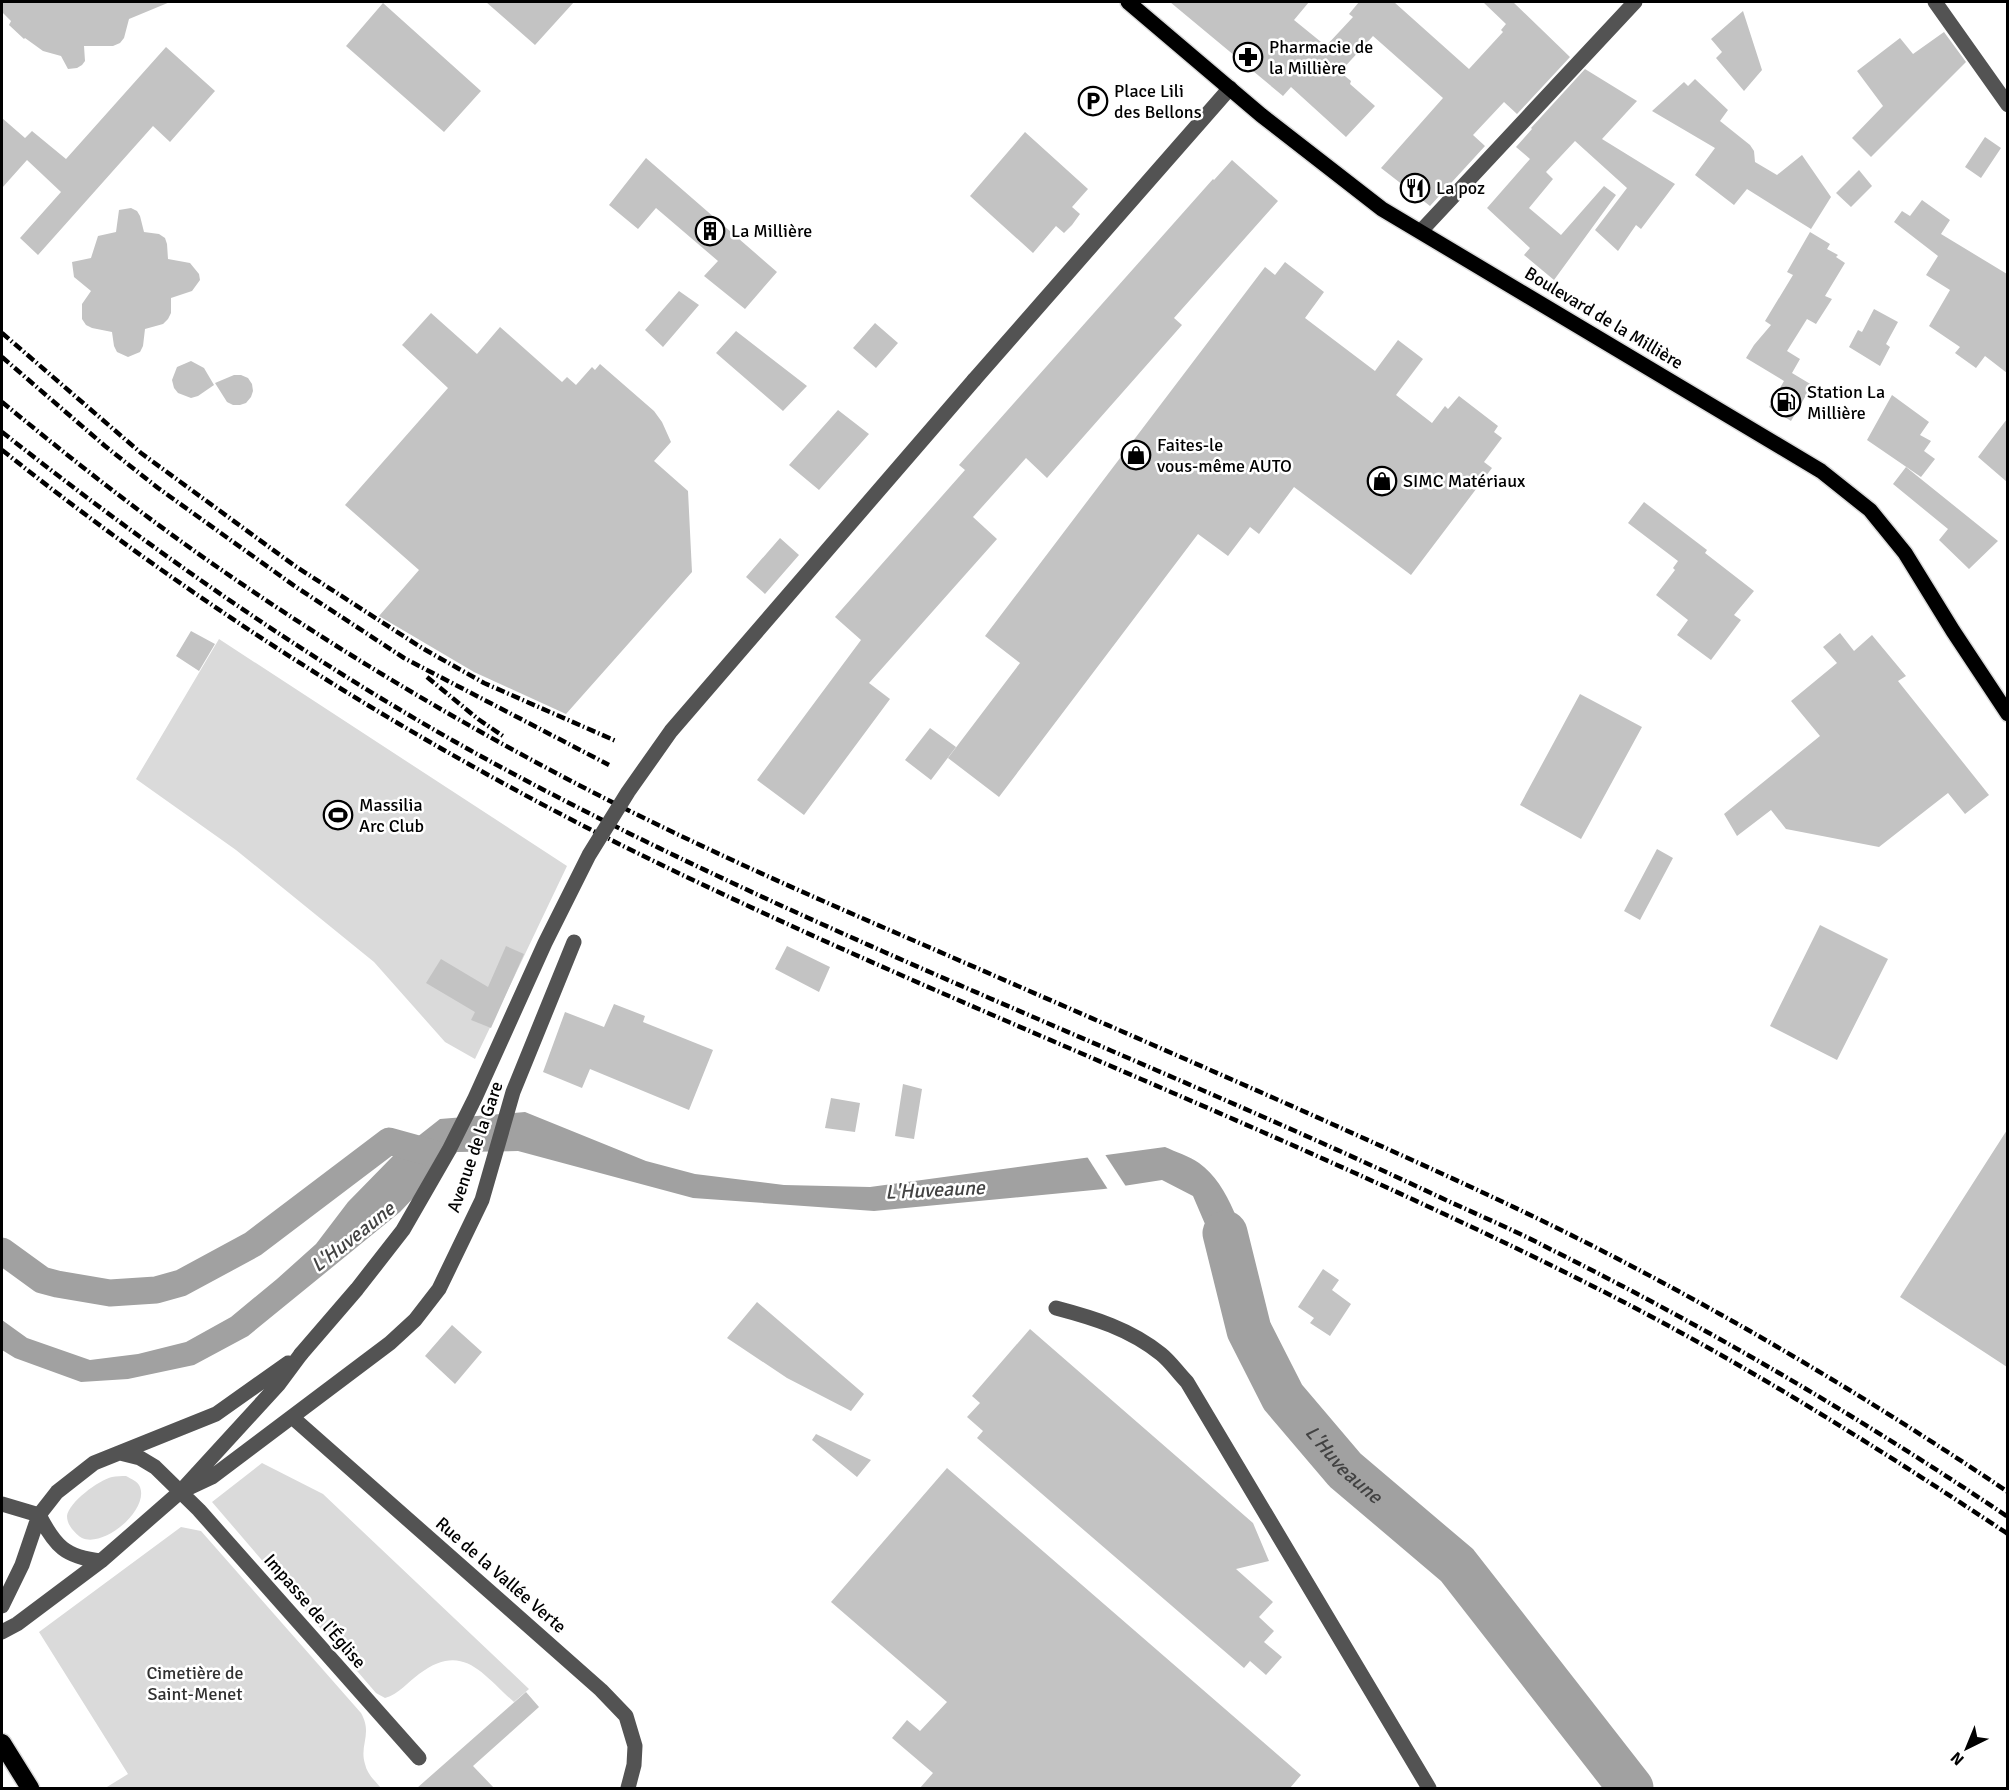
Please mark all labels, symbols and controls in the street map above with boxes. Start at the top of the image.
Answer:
place label: Pharmacie de la Millière [1269,36,1373,79]
pharmacy icon: Pharmacie de la Millière [1232,41,1264,73]
place label: Place Lili des Bellons [1114,80,1202,123]
parking icon: Place Lili des Bellons [1077,85,1109,117]
restaurant icon: La poz [1399,172,1431,204]
place label: La poz [1436,177,1485,199]
building icon: La Millière [694,215,726,247]
place label: La Millière [731,220,812,242]
street label: Boulevard de la Millière [1521,262,1687,374]
place label: Station La Millière [1807,381,1885,424]
fuel station icon: Station La Millière [1770,386,1802,418]
place label: Faites-le vous-même AUTO [1157,434,1292,477]
shop icon: Faites-le vous-même AUTO [1120,439,1152,471]
shop icon: SIMC Matériaux [1366,465,1398,497]
place label: SIMC Matériaux [1403,470,1526,492]
place label: Massilia Arc Club [359,794,424,837]
sports icon: Massilia Arc Club [322,799,354,831]
street label: Avenue de la Gare [442,1079,508,1215]
water label: L'Huveaune [885,1175,986,1205]
water label: L'Huveaune [306,1196,401,1278]
water label: L'Huveaune [1300,1420,1388,1509]
street label: Rue de la Vallée Verte [431,1512,571,1638]
street label: Impasse de l'Église [259,1549,371,1673]
park label: Cimetière de Saint-Menet [146,1662,244,1705]
north arrow [1937,1718,1997,1778]
text: N [1947,1747,1968,1769]

